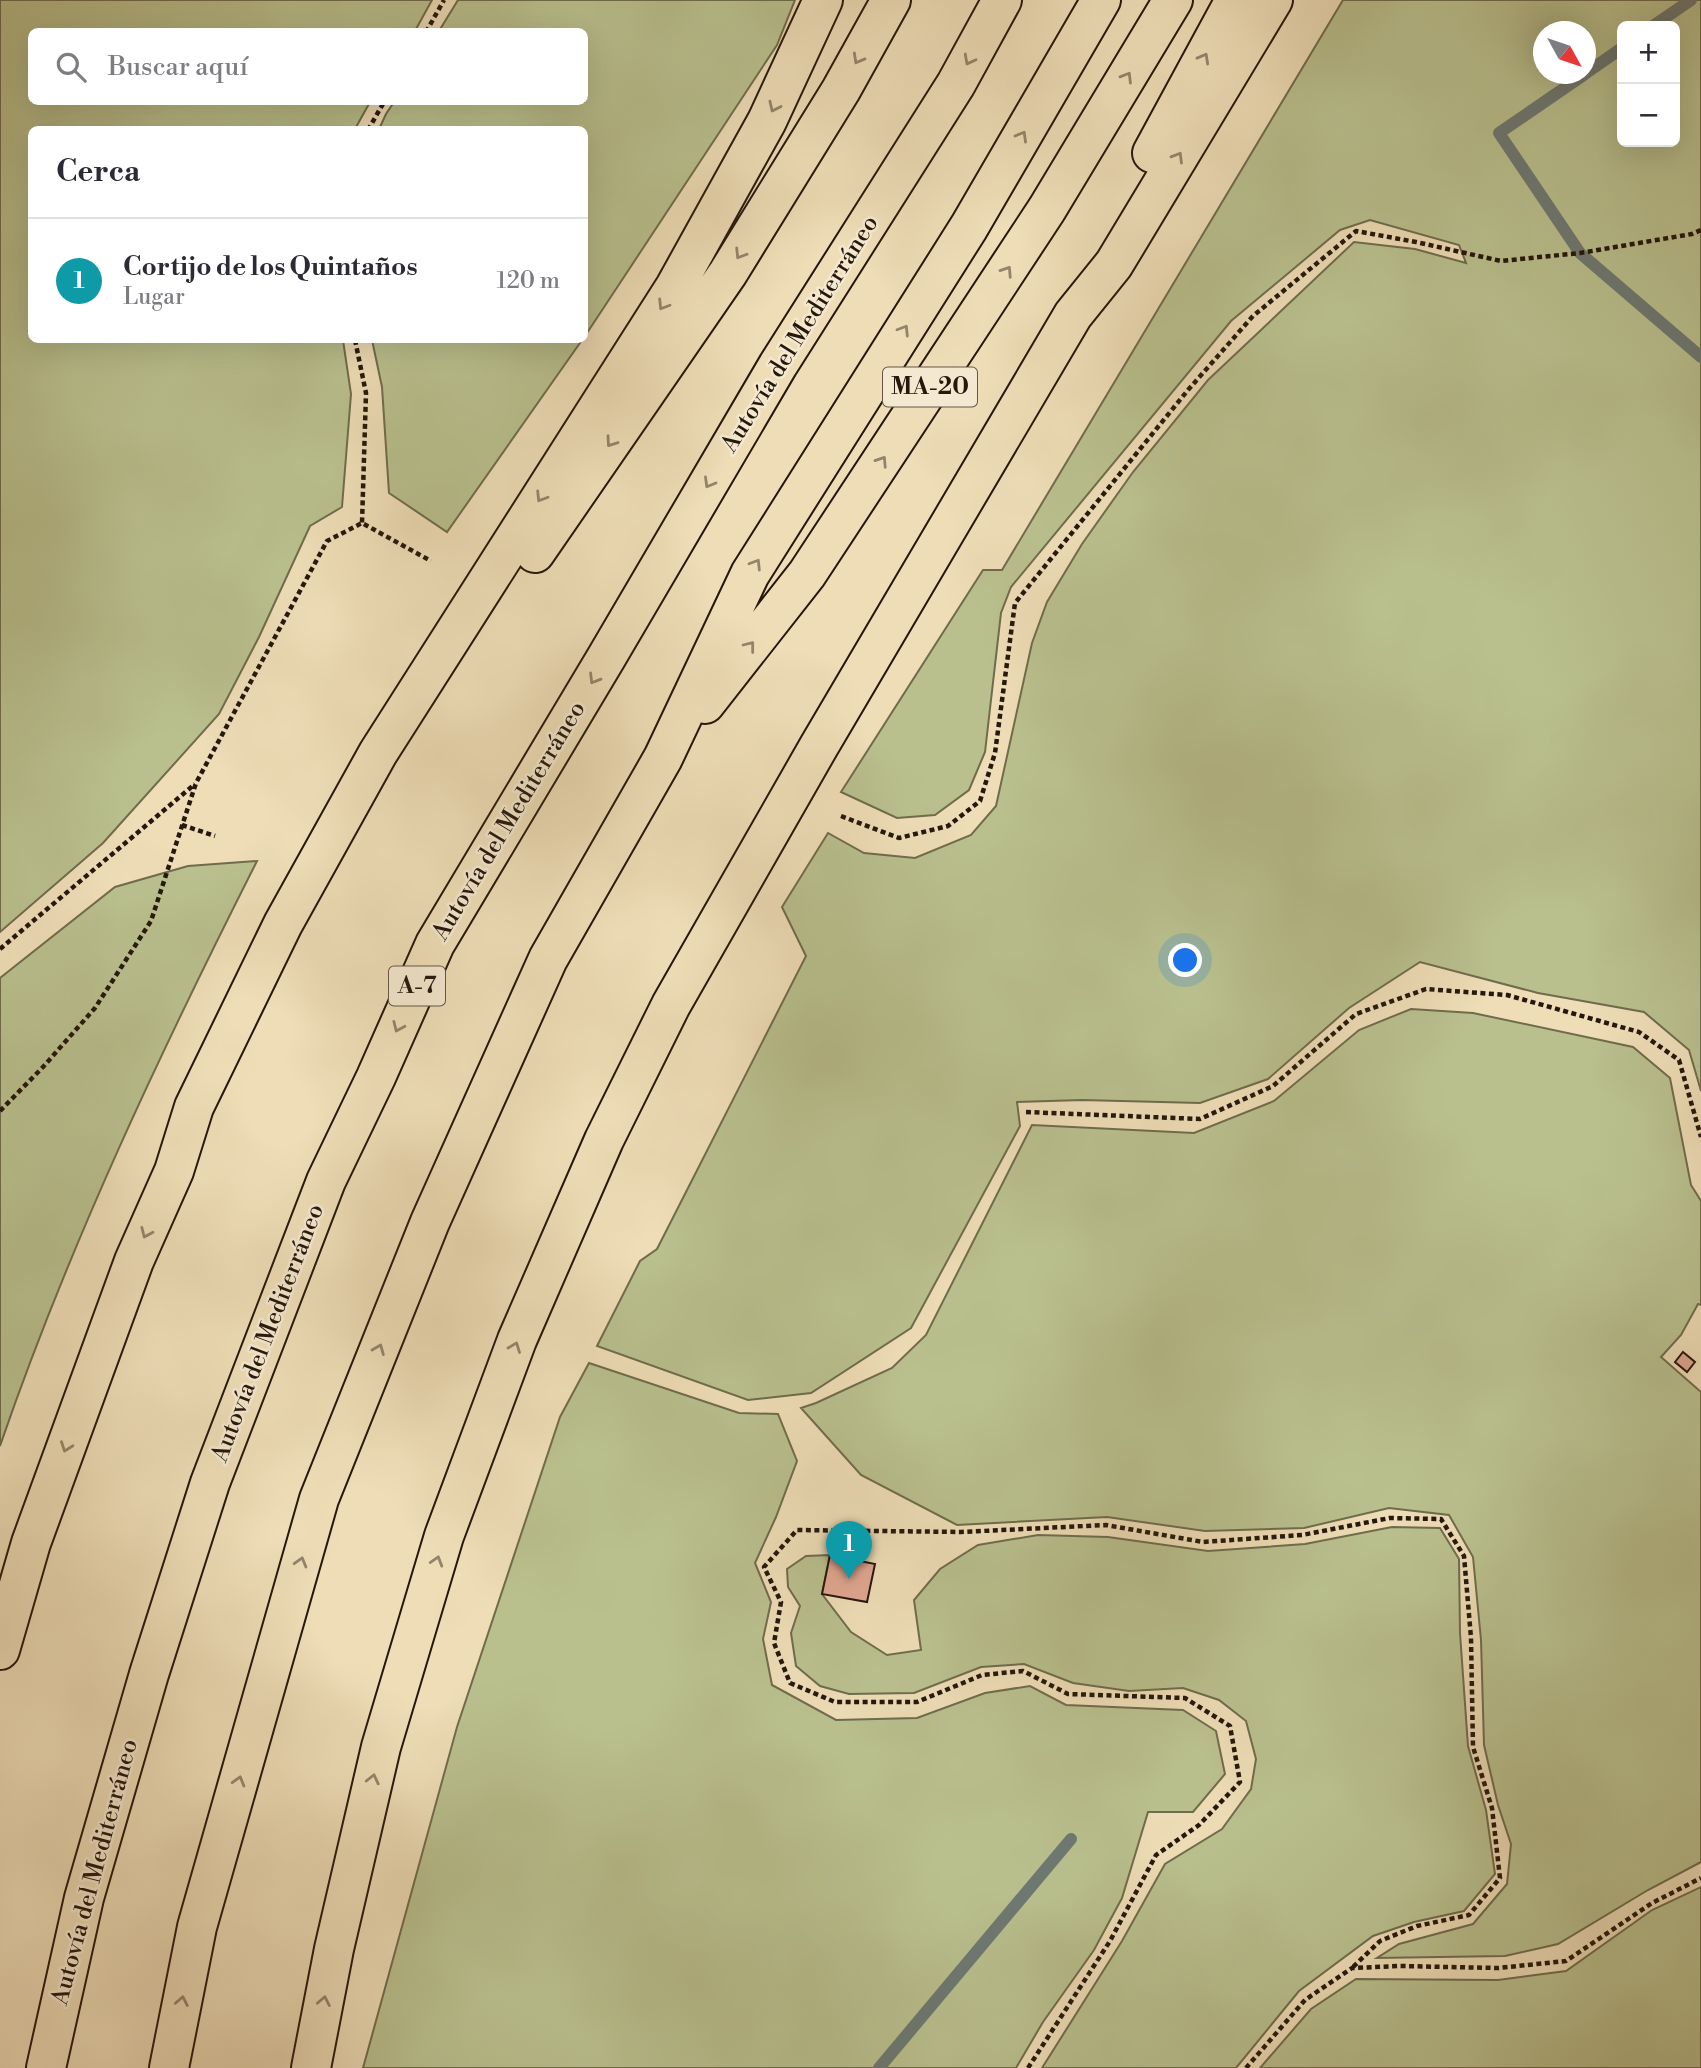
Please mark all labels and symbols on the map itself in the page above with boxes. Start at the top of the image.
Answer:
north arrow [1533,21,1596,84]
one-way arrow [853,52,866,65]
one-way arrow [964,53,978,65]
one-way arrow [1196,53,1209,66]
one-way arrow [1118,72,1131,85]
one-way arrow [768,99,782,112]
one-way arrow [1014,130,1027,143]
one-way arrow [1170,151,1183,164]
street label: Autovía del Mediterráneo [714,210,885,459]
one-way arrow [735,246,748,259]
one-way arrow [999,265,1012,278]
one-way arrow [658,297,671,310]
one-way arrow [896,325,908,338]
road number: MA-20 [883,368,977,406]
one-way arrow [607,434,620,447]
one-way arrow [873,455,886,468]
one-way arrow [704,476,717,489]
one-way arrow [536,489,549,502]
one-way arrow [748,558,761,571]
one-way arrow [742,641,755,654]
one-way arrow [589,672,602,685]
street label: Autovía del Mediterráneo [425,696,592,947]
your location [1168,943,1202,977]
road number: A-7 [389,967,445,1006]
one-way arrow [392,1020,406,1032]
street label: Autovía del Mediterráneo [205,1200,331,1467]
one-way arrow [140,1226,154,1239]
one-way arrow [507,1341,521,1353]
one-way arrow [371,1343,385,1355]
one-way arrow [61,1440,75,1452]
pin: 1 [826,1521,872,1579]
one-way arrow [428,1555,443,1567]
one-way arrow [293,1556,307,1568]
street label: Autovía del Mediterráneo [45,1736,145,2009]
one-way arrow [365,1773,380,1785]
one-way arrow [230,1775,245,1787]
one-way arrow [174,1995,189,2007]
one-way arrow [315,1995,330,2007]

